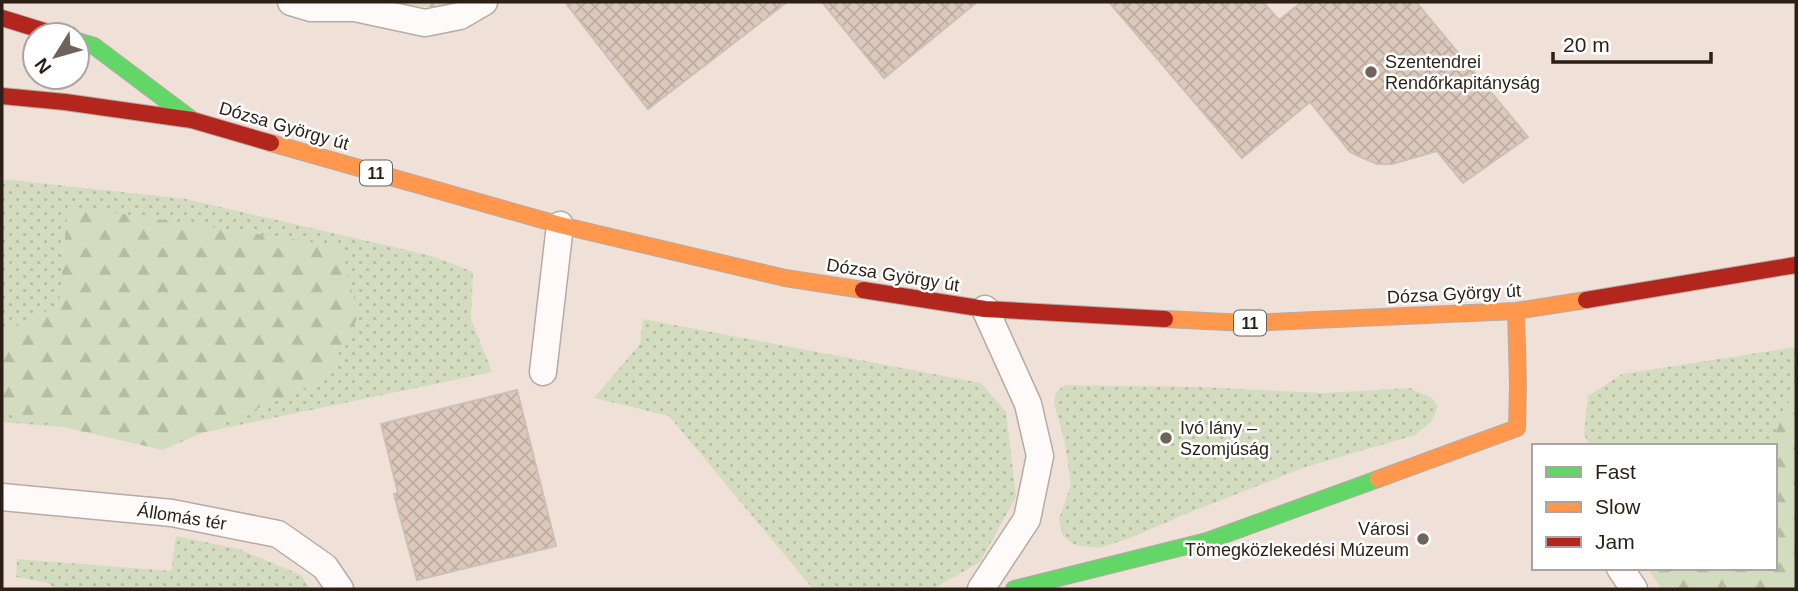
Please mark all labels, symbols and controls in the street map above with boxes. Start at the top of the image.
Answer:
north arrow [21,21,91,91]
scale bar [1553,21,1710,65]
text: 20 m [1563,33,1610,56]
place label: Szentendrei Rendőrkapitányság [1385,52,1540,93]
text: N [30,54,55,78]
marker: Szentendrei Rendőrkapitányság [1363,64,1379,80]
street label: Dózsa György út [217,98,351,154]
road number: 11 [360,160,392,186]
street label: Dózsa György út [825,255,961,295]
street label: Dózsa György út [1387,281,1521,307]
road number: 11 [1234,310,1266,336]
place label: Ivó lány – Szomjúság [1180,418,1269,459]
marker: Ivó lány – Szomjúság [1158,430,1174,446]
legend [1532,444,1777,570]
text: Fast [1595,460,1636,483]
text: Slow [1595,495,1641,518]
street label: Állomás tér [136,500,228,534]
place label: Városi Tömegközlekedési Múzeum [1185,519,1409,560]
text: Jam [1595,530,1635,553]
marker: Városi Tömegközlekedési Múzeum [1415,531,1431,547]

